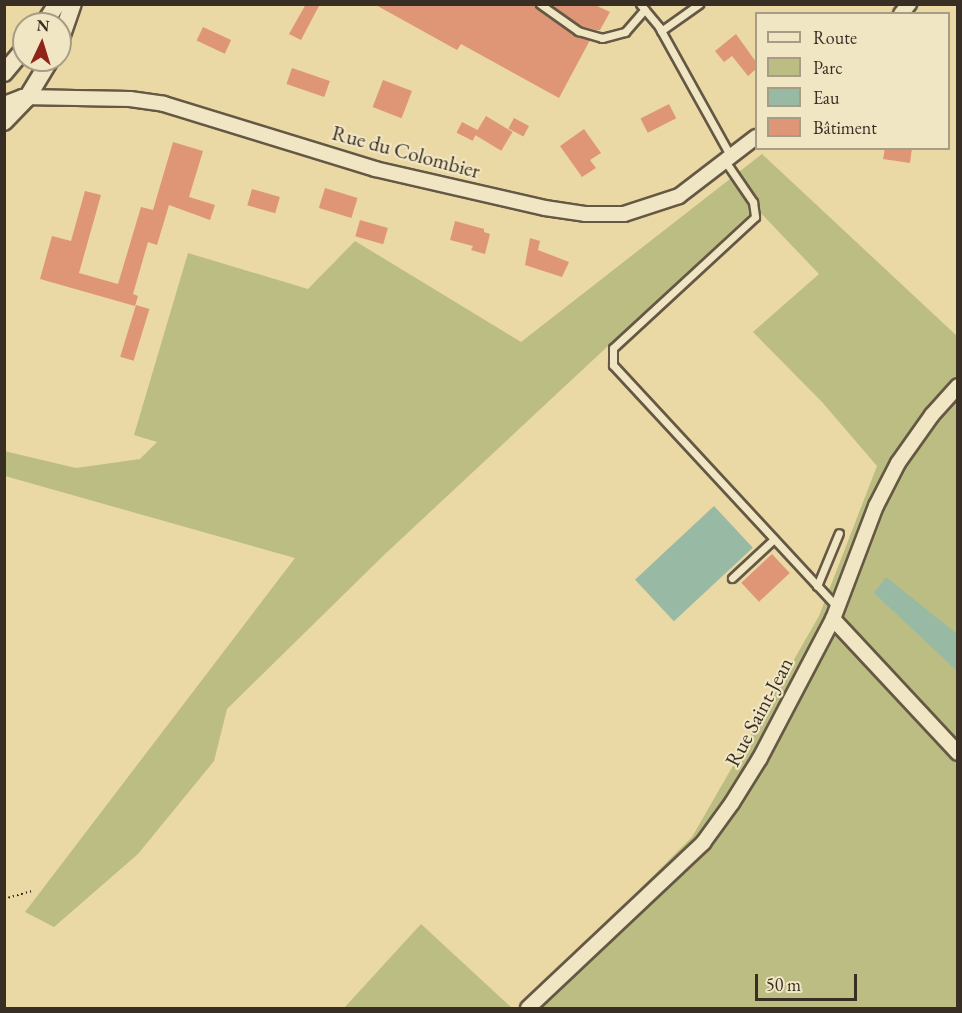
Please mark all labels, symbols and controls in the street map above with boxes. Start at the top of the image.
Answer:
north arrow [12,12,72,72]
legend [755,12,950,150]
text: N [36,15,50,36]
text: Route [813,26,857,49]
text: Parc [813,56,843,79]
text: Eau [813,86,839,109]
text: Bâtiment [813,116,877,139]
street label: Rue du Colombier [329,120,483,184]
street label: Rue Saint-Jean [720,653,798,771]
scale bar [758,962,860,1000]
text: 50 m [766,973,801,996]

